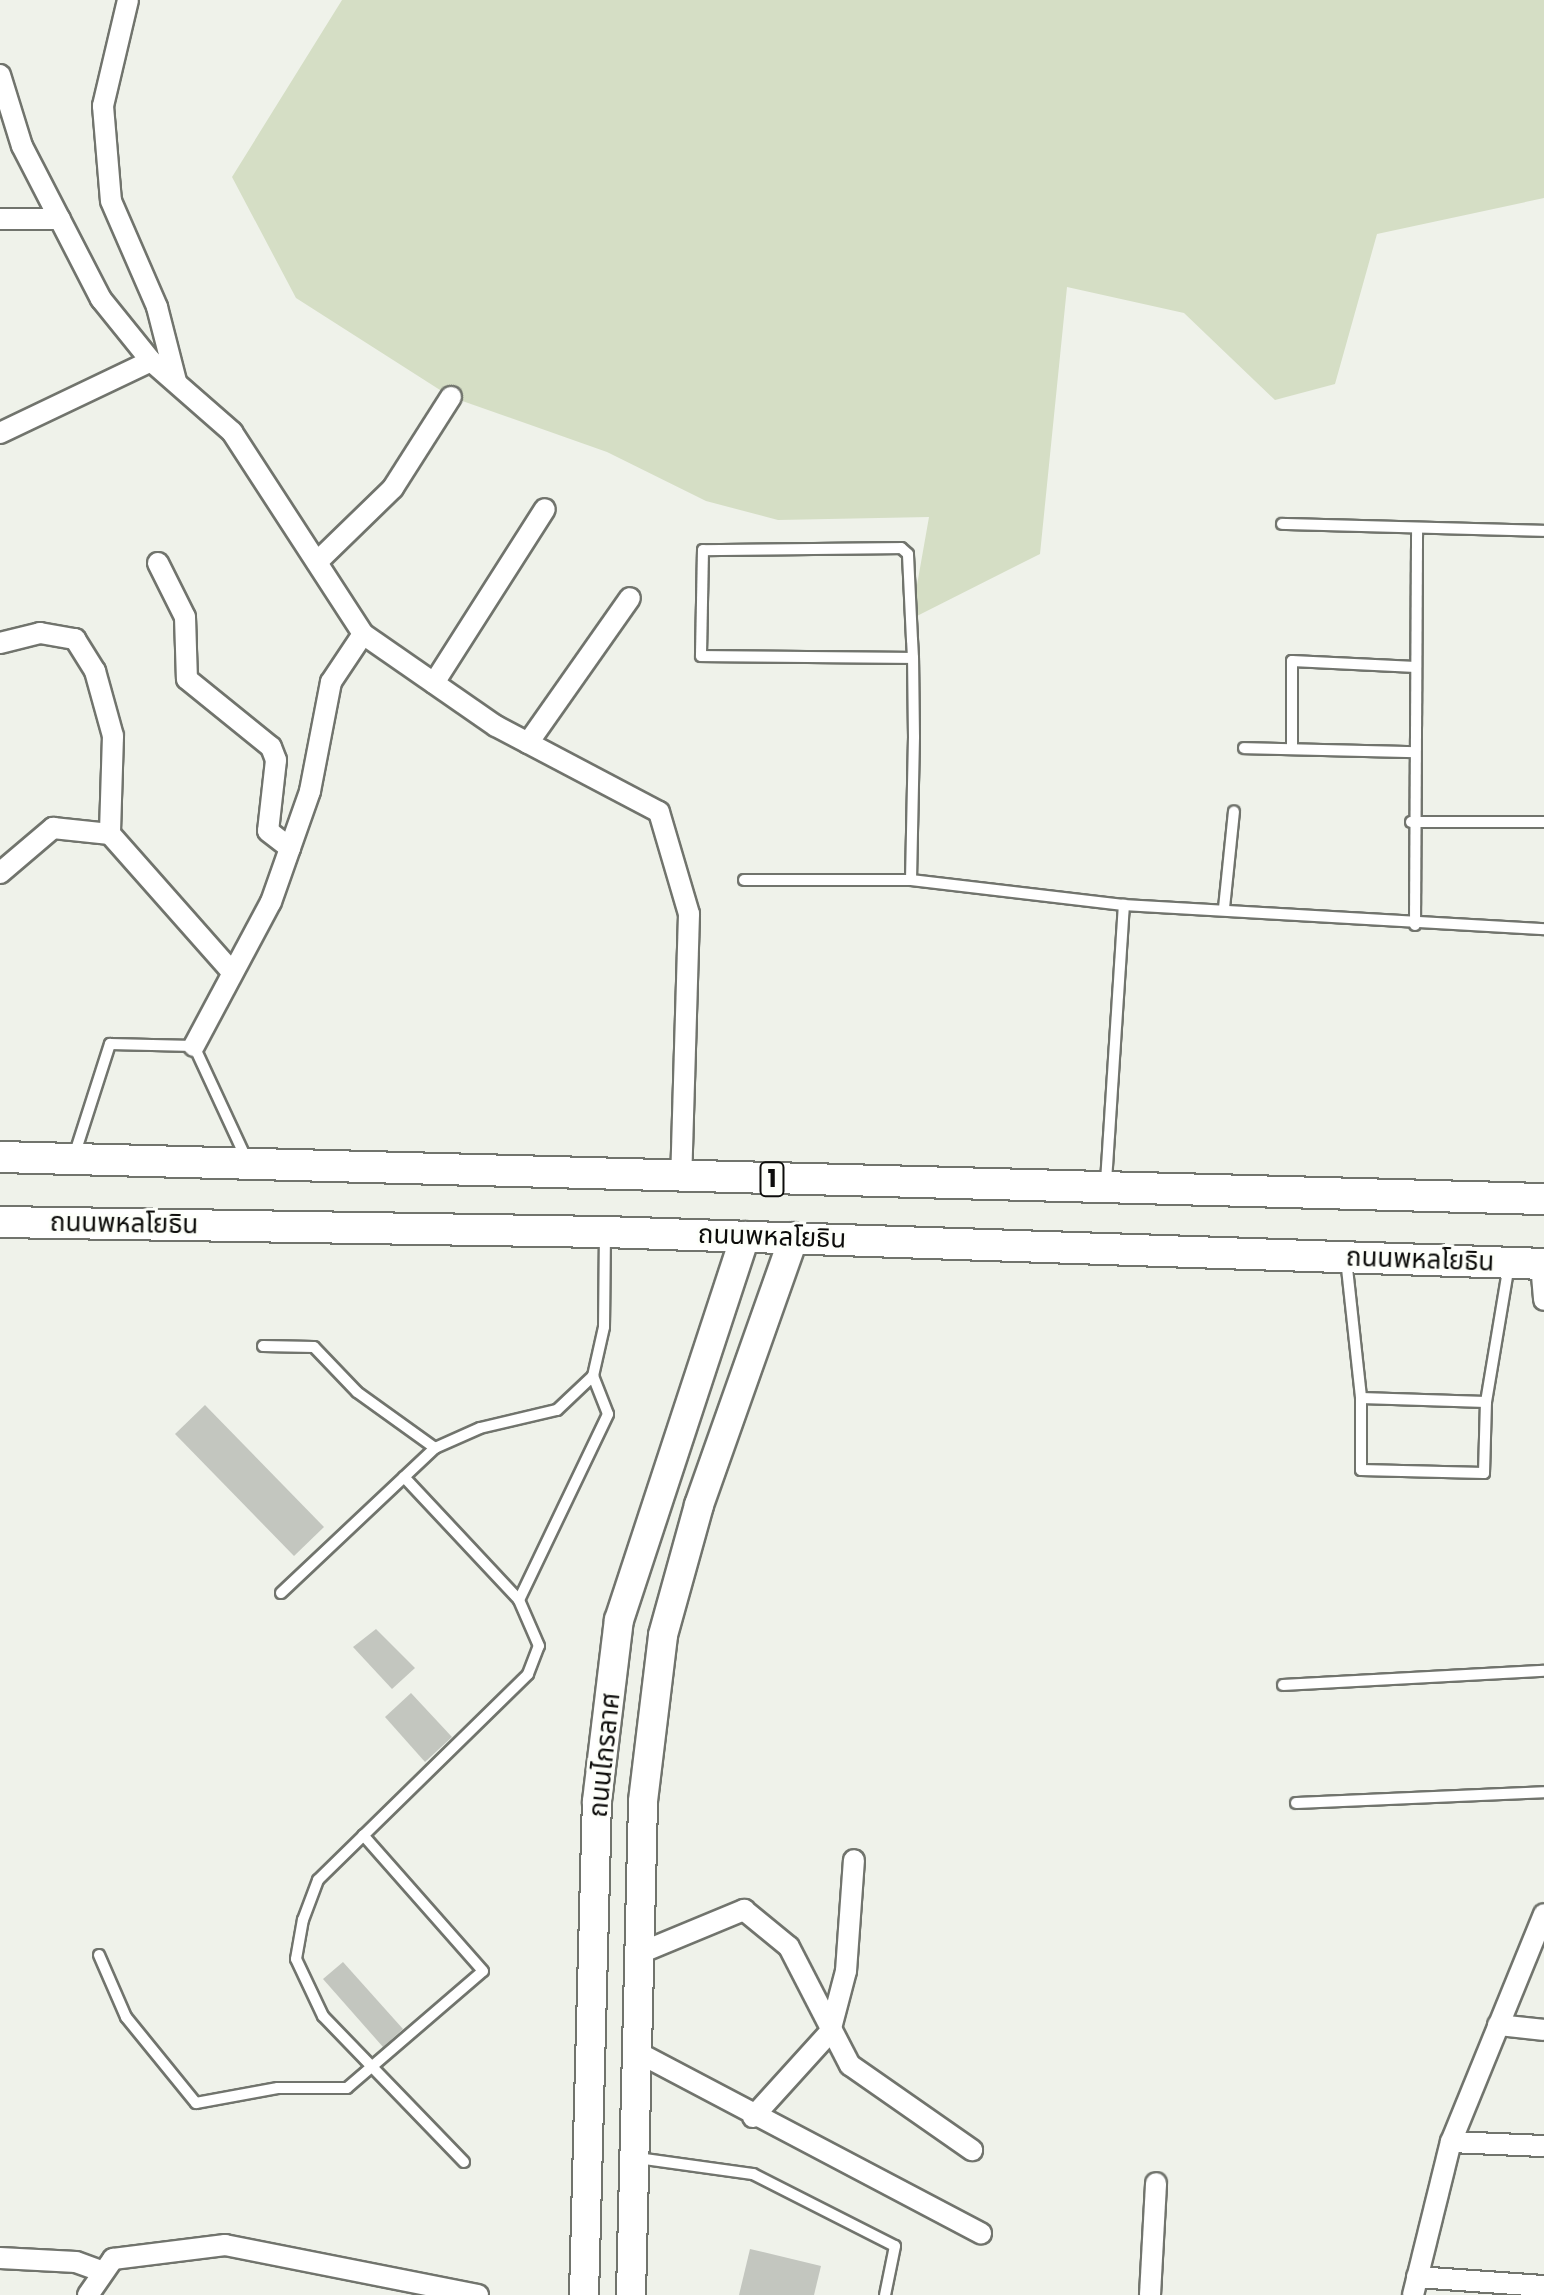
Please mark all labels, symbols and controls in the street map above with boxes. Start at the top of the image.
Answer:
road number: 1 [758,1159,786,1199]
street label: ถนนพหลโยธิน [50,1207,198,1241]
street label: ถนนพหลโยธิน [697,1219,847,1255]
street label: ถนนพหลโยธิน [1345,1242,1495,1278]
street label: ถนนไกรลาศ [583,1691,627,1819]

